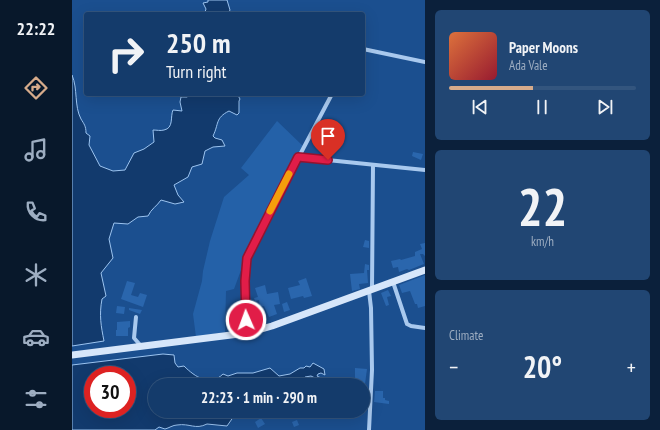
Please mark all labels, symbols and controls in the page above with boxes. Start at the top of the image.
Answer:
text: 22:22 [17,17,55,40]
text: 250 m [166,24,230,61]
icon: right [100,28,152,80]
text: Paper Moons [509,38,578,57]
text: Ada Vale [509,57,548,74]
text: Turn right [166,60,226,83]
icon: directions [22,74,50,102]
icon: previous [469,96,491,118]
icon: pause [531,96,553,118]
icon: next [594,96,616,118]
pin [311,119,345,160]
icon: arrive [317,125,339,147]
icon: music [22,136,50,164]
text: 22 [518,173,567,240]
icon: phone [22,198,50,226]
text: km/h [531,233,554,250]
icon: climate [22,261,50,289]
position arrow [225,299,267,341]
icon: car [22,323,50,351]
text: Climate [449,327,483,344]
text: 20° [523,347,562,386]
text: − [449,353,458,381]
text: + [627,353,636,381]
speed limit sign: 30 [84,366,136,418]
icon: filters [22,385,50,413]
text: 22:23 · 1 min · 290 m [201,388,317,407]

